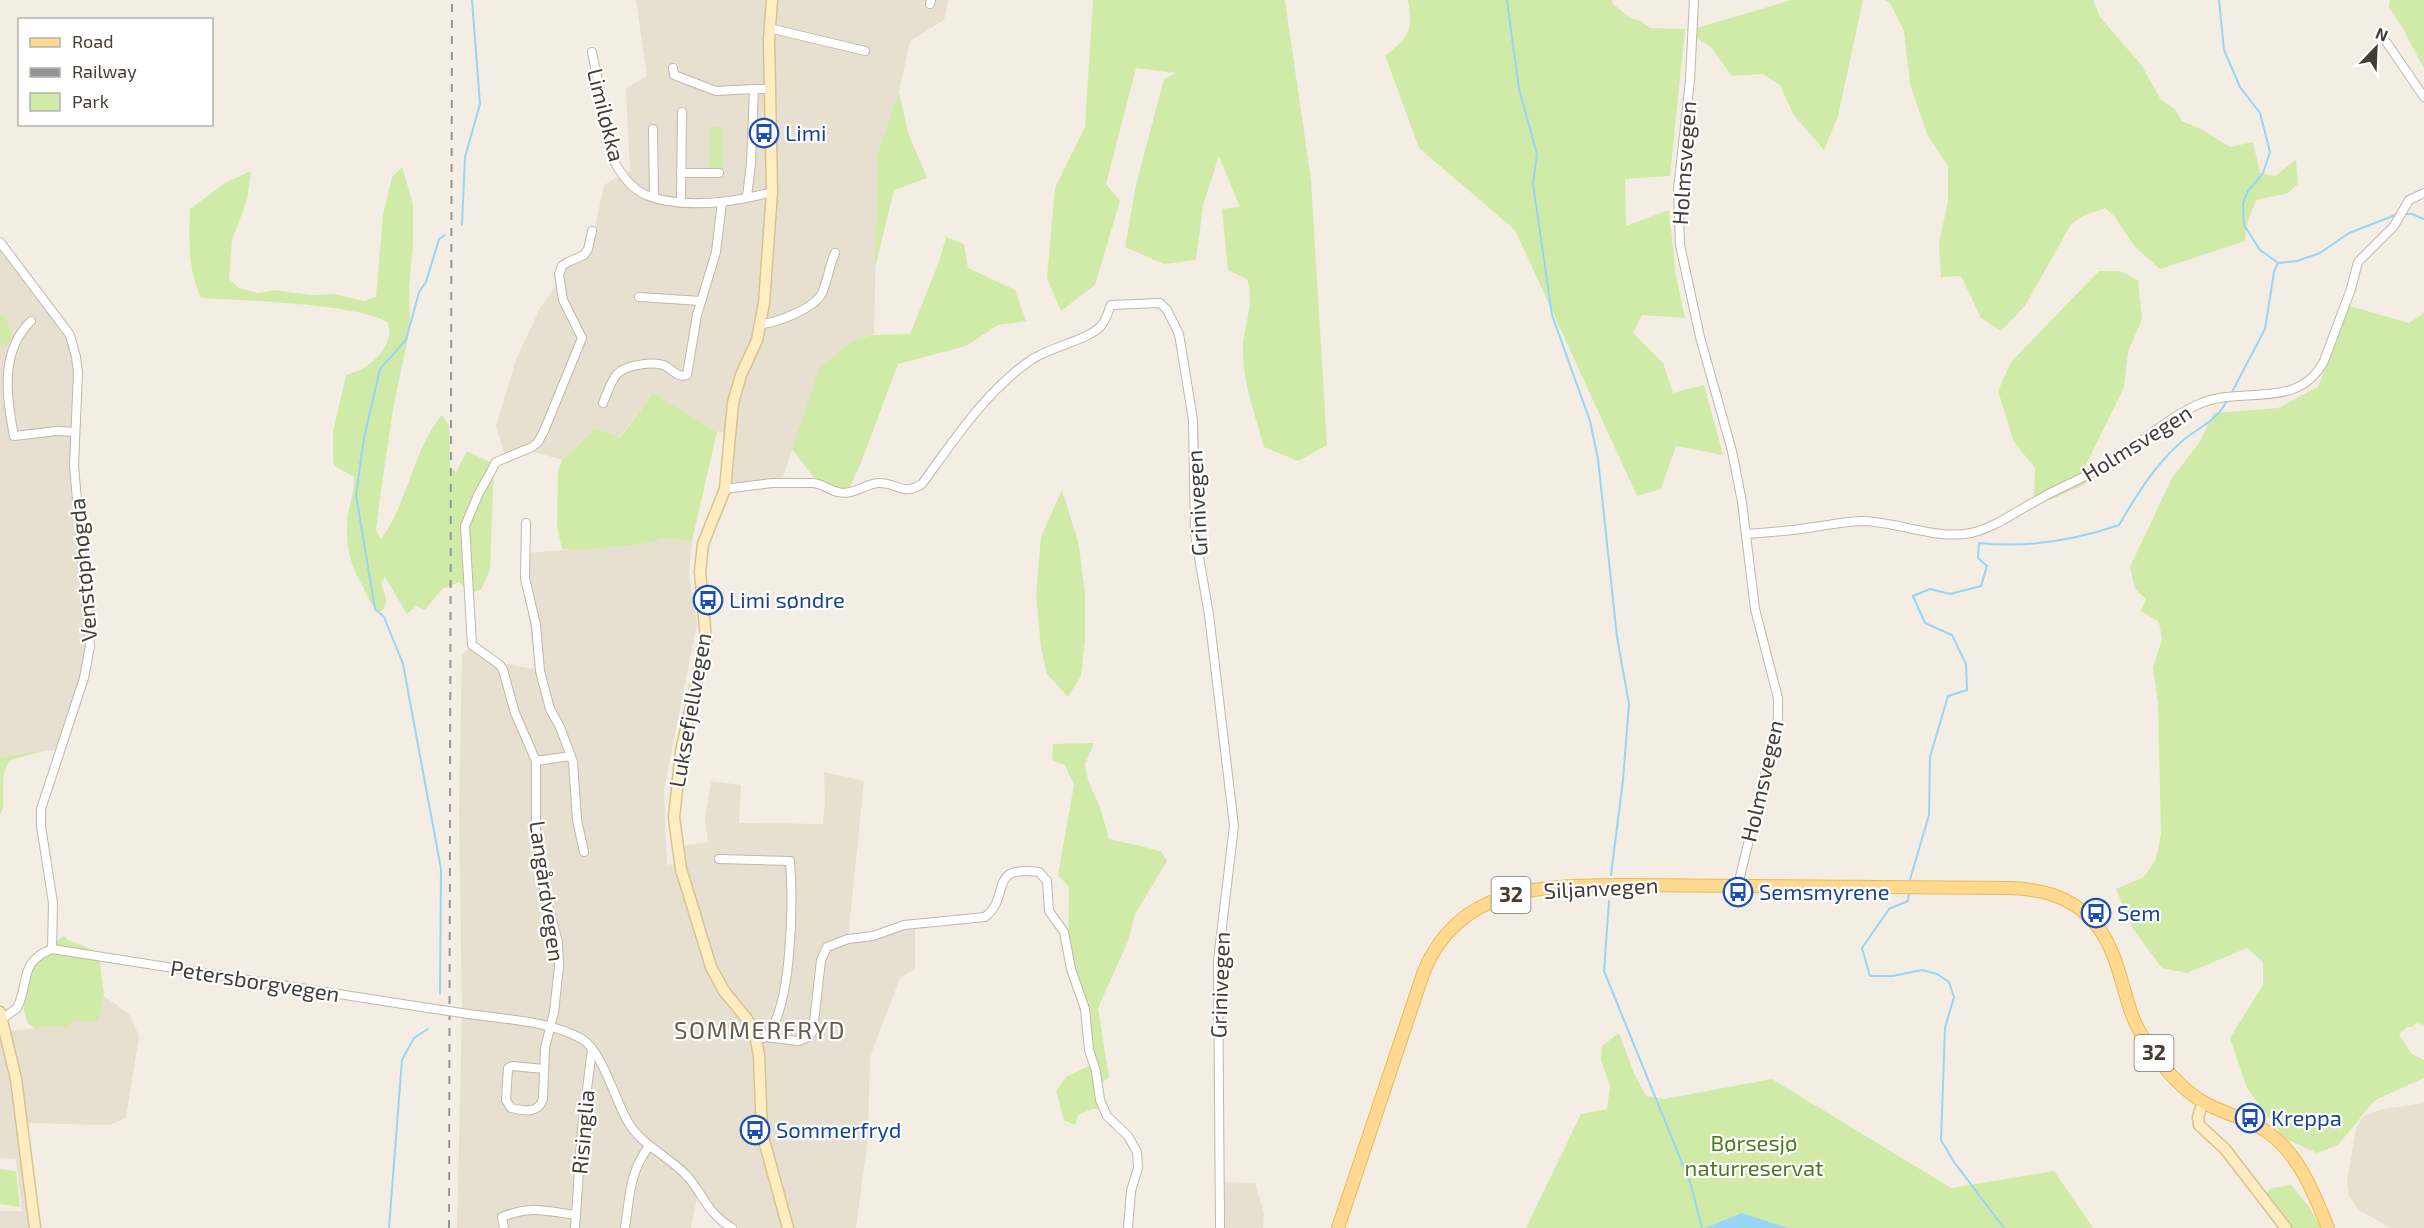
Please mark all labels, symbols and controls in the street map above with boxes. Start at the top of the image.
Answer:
legend [18,18,213,126]
north arrow [2346,18,2406,78]
text: N [2373,23,2391,45]
text: Road [72,30,113,52]
text: Railway [72,60,137,82]
street label: Limiløkka [583,66,631,164]
text: Park [72,90,109,112]
street label: Holmsvegen [1666,100,1700,226]
bus stop icon: Limi [748,117,780,149]
place label: Limi [785,119,827,145]
street label: Holmsvegen [2077,398,2196,486]
street label: Grinivegen [1180,449,1212,557]
street label: Venstøphøgda [63,497,101,643]
bus stop icon: Limi søndre [692,584,724,616]
place label: Limi søndre [729,586,845,612]
street label: Luksefjellvegen [663,631,716,789]
street label: Holmsvegen [1734,717,1788,844]
street label: Langårdvegen [525,819,571,963]
street label: Siljanvegen [1543,871,1659,904]
bus stop icon: Semsmyrene [1722,876,1754,908]
road number: 32 [1492,877,1530,913]
place label: Semsmyrene [1759,878,1889,904]
bus stop icon: Sem [2080,897,2112,929]
place label: Sem [2117,899,2160,925]
street label: Grinivegen [1204,931,1234,1039]
street label: Petersborgvegen [169,954,342,1006]
district label: SOMMERFRYD [674,1015,846,1044]
road number: 32 [2134,1035,2174,1071]
street label: Risinglia [565,1089,599,1175]
bus stop icon: Kreppa [2234,1102,2266,1134]
place label: Kreppa [2271,1104,2342,1130]
bus stop icon: Sommerfryd [739,1114,771,1146]
place label: Sommerfryd [776,1116,901,1142]
park label: Børsesjø naturreservat [1685,1129,1823,1180]

